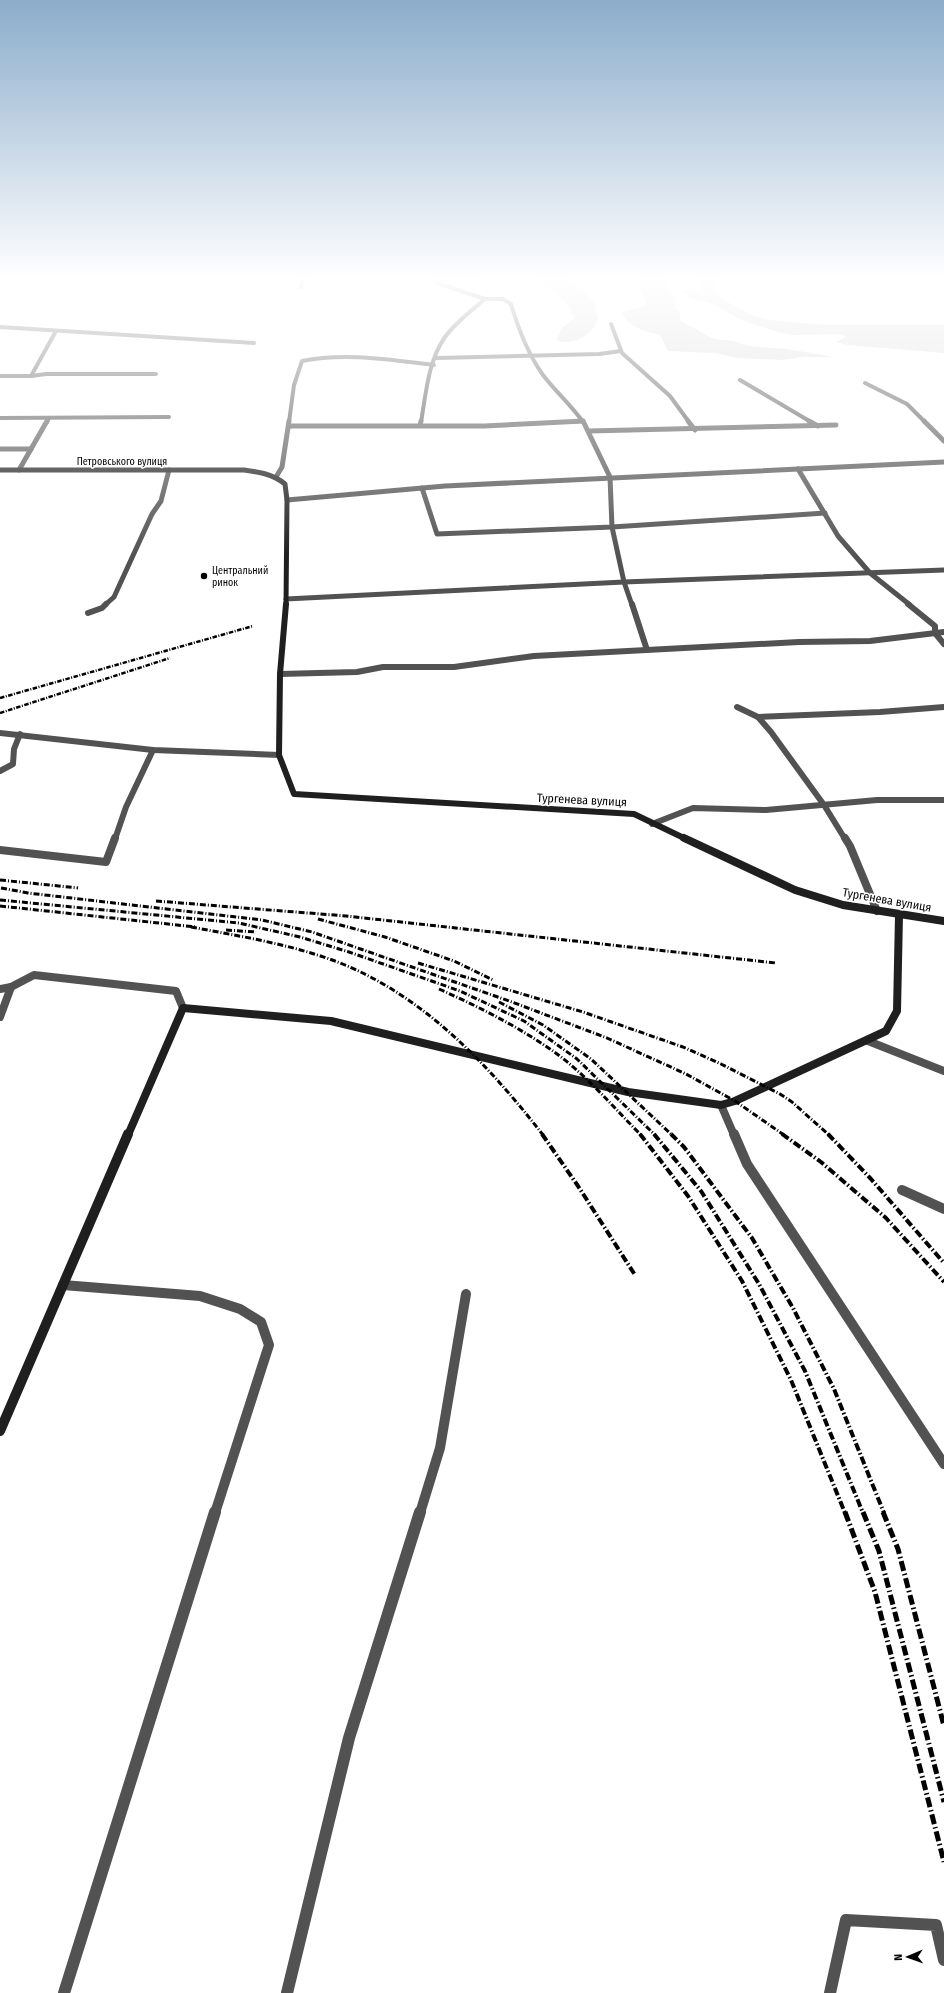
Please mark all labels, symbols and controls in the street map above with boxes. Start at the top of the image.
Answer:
street label: Петровського вулиця [77,456,167,468]
place label: Центральний ринок [212,565,268,589]
marker: Центральний ринок [199,571,209,581]
street label: Тургенева вулиця [537,791,627,809]
street label: Тургенева вулиця [841,885,933,915]
north arrow [888,1937,928,1977]
text: N [892,1954,905,1961]

